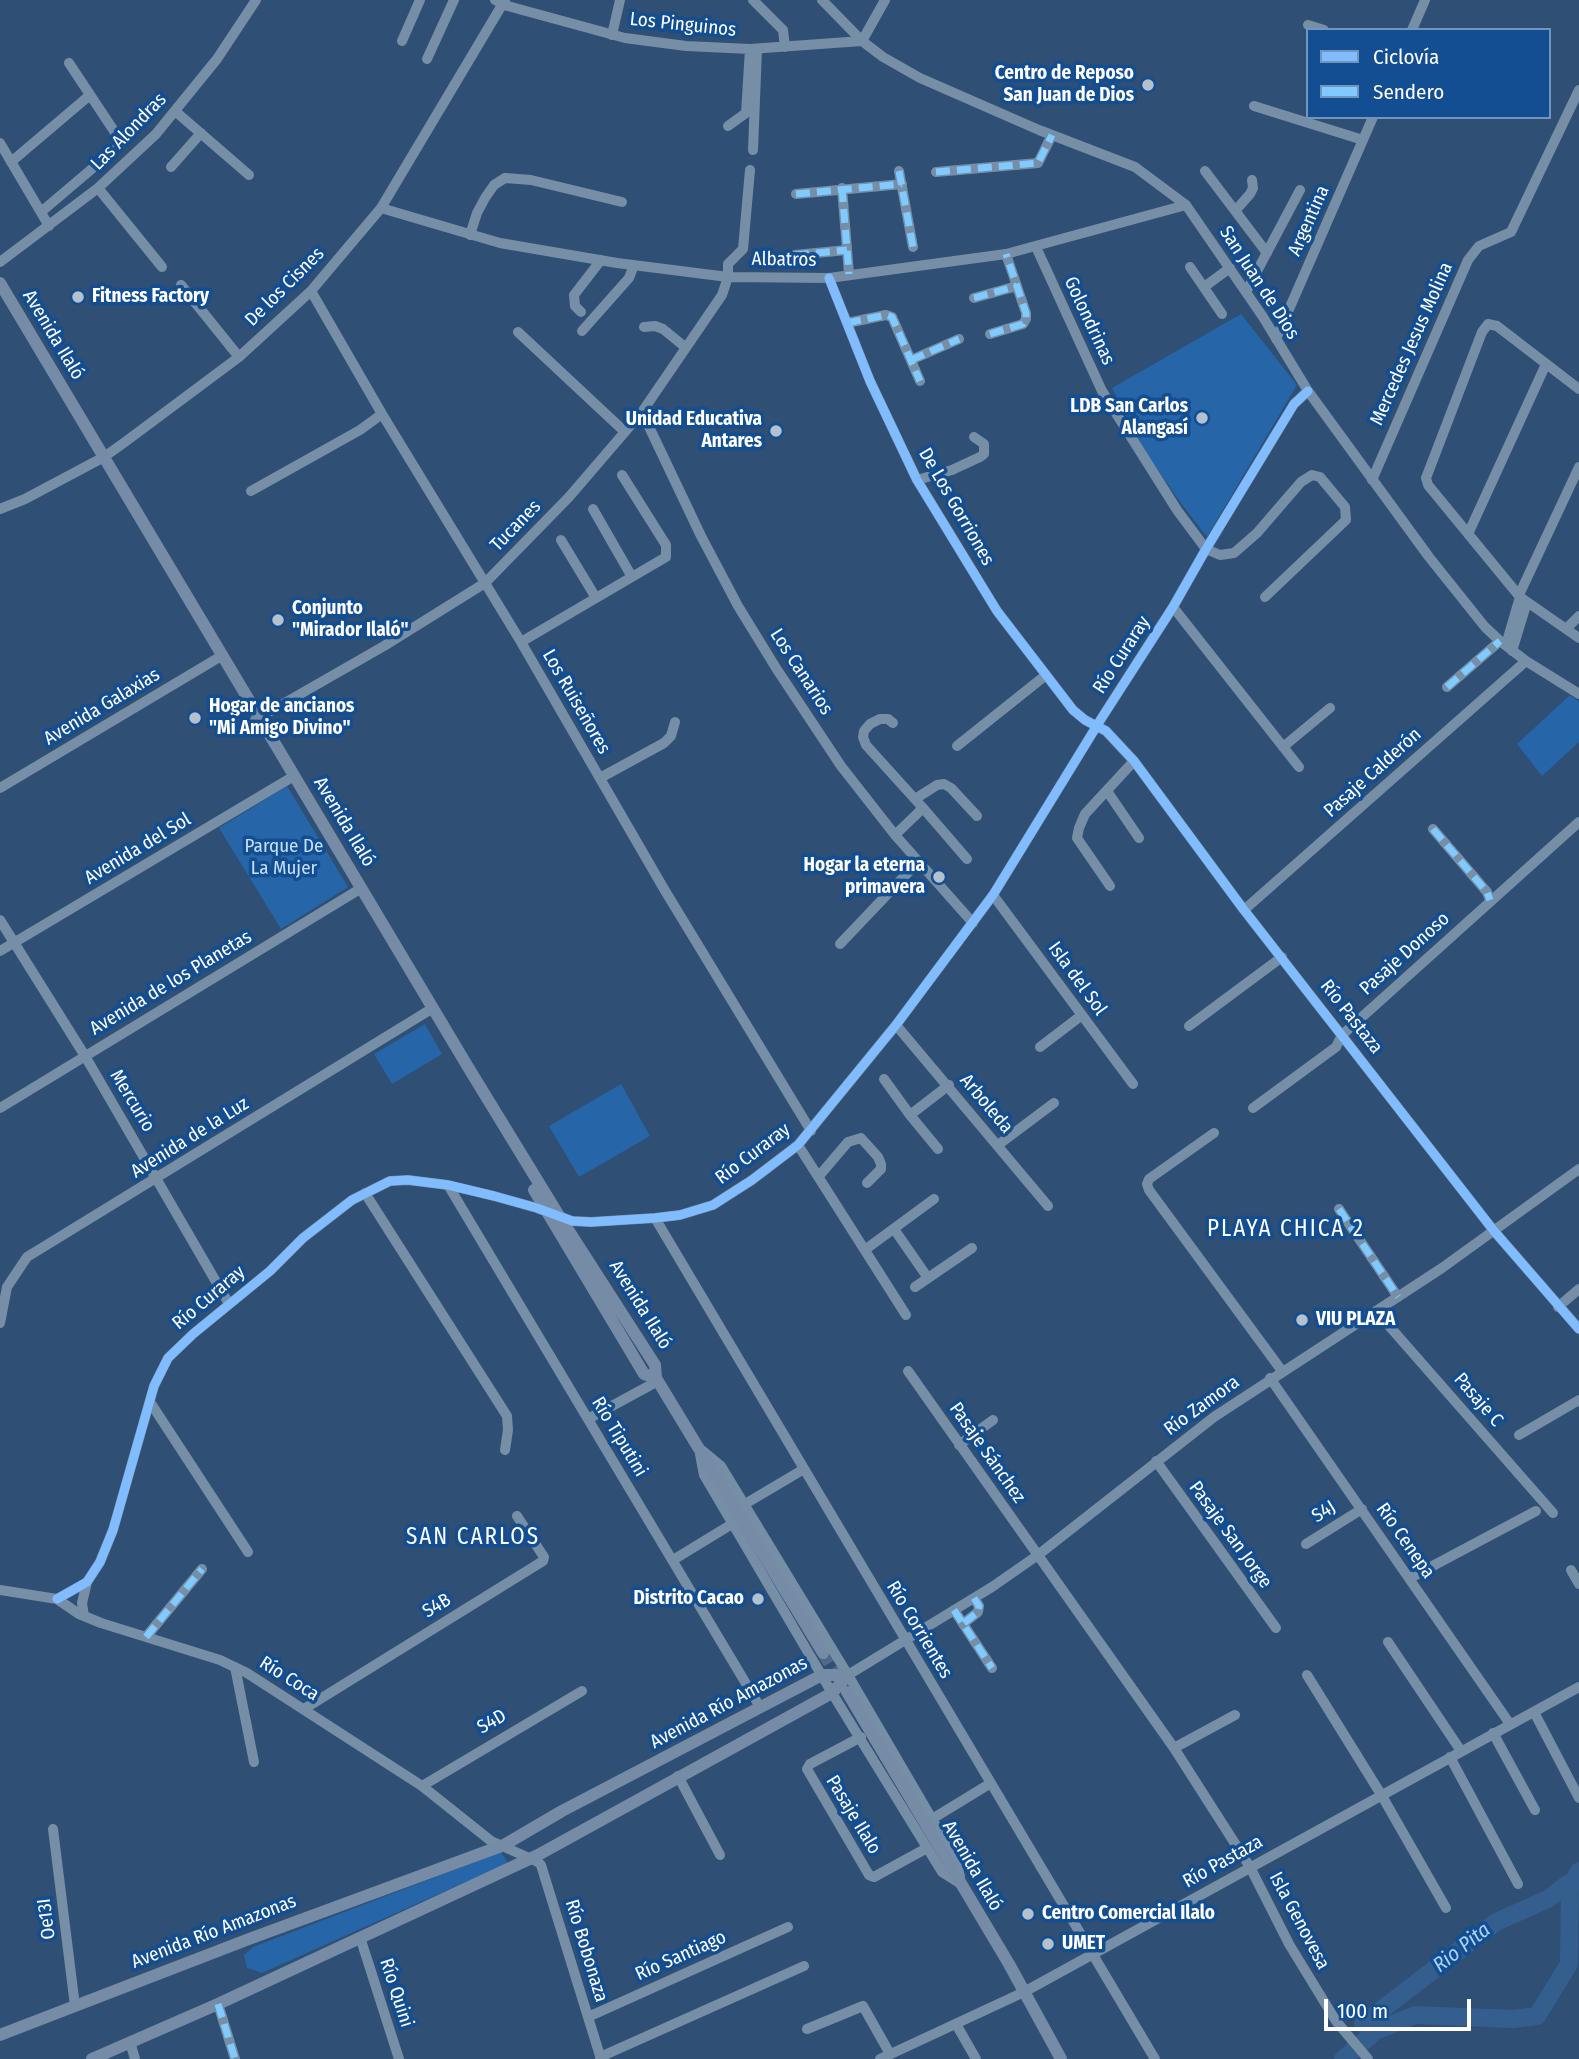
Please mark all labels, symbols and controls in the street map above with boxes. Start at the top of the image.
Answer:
street label: Los Pinguinos [629,8,737,42]
legend [1306,28,1551,119]
text: Ciclovía [1373,44,1439,70]
place label: Centro de Reposo San Juan de Dios [995,63,1134,107]
marker: Centro de Reposo San Juan de Dios [1140,77,1156,93]
text: Sendero [1373,79,1444,105]
street label: Las Alondras [87,89,171,175]
street label: Argentina [1283,182,1335,260]
street label: San Juan de Dios [1214,222,1304,344]
street label: De los Cisnes [241,243,329,331]
street label: Albatros [751,248,817,272]
street label: Mercedes Jesus Molina [1366,259,1458,429]
street label: Golondrinas [1059,273,1119,369]
street label: Avenida Ilaló [17,286,89,384]
place label: Fitness Factory [92,286,209,308]
marker: Fitness Factory [70,289,86,305]
place label: LDB San Carlos Alangasí [1070,396,1188,440]
place label: Unidad Educativa Antares [626,409,762,453]
marker: LDB San Carlos Alangasí [1194,410,1210,426]
marker: Unidad Educativa Antares [768,423,784,439]
street label: De Los Gorriones [913,444,999,570]
street label: Tucanes [486,496,546,556]
place label: Conjunto "Mirador Ilaló" [292,598,409,642]
marker: Conjunto "Mirador Ilaló" [270,612,286,628]
street label: Río Curaray [1089,612,1155,698]
street label: Los Canarios [765,625,837,719]
street label: Los Ruiseñores [537,646,615,758]
street label: Avenida Galaxias [40,663,164,751]
place label: Hogar de ancianos "Mi Amigo Divino" [209,696,354,740]
marker: Hogar de ancianos "Mi Amigo Divino" [187,710,203,726]
street label: Pasaje Calderón [1320,723,1426,823]
street label: Avenida Ilaló [308,773,380,871]
street label: Avenida del Sol [81,808,195,890]
park label: Parque De La Mujer [245,836,323,880]
place label: Hogar la eterna primavera [804,855,925,899]
marker: Hogar la eterna primavera [931,869,947,885]
street label: Pasaje Donoso [1355,908,1455,1000]
street label: Avenida de los Planetas [86,926,256,1040]
street label: Isla del Sol [1043,938,1111,1020]
street label: Río Pastaza [1315,975,1387,1059]
street label: Mercurio [105,1066,159,1136]
street label: Arboleda [955,1070,1017,1138]
street label: Avenida de la Luz [127,1093,253,1183]
street label: Río Curaray [711,1118,795,1190]
district label: PLAYA CHICA 2 [1209,1216,1363,1244]
street label: Avenida Ilaló [604,1256,676,1354]
street label: Río Curaray [168,1261,250,1335]
place label: VIU PLAZA [1316,1309,1395,1331]
marker: VIU PLAZA [1294,1312,1310,1328]
street label: Pasaje C [1449,1369,1507,1431]
street label: Río Zamora [1160,1371,1244,1441]
street label: Río Tiputini [586,1393,652,1481]
street label: Pasaje Sánchez [944,1398,1030,1508]
street label: Pasaje San Jorge [1184,1477,1276,1593]
street label: S4J [1308,1496,1340,1528]
street label: Río Cenepa [1371,1499,1439,1583]
district label: SAN CARLOS [407,1524,539,1552]
street label: Río Corrientes [881,1577,957,1683]
place label: Distrito Cacao [634,1588,744,1610]
street label: S4B [419,1589,455,1623]
marker: Distrito Cacao [750,1591,766,1607]
street label: Río Coca [255,1652,323,1706]
street label: Avenida Río Amazonas [647,1652,811,1754]
street label: S4D [473,1705,511,1739]
street label: Pasaje Ilalo [821,1771,885,1859]
street label: Avenida Ilaló [937,1817,1007,1915]
street label: Río Pastaza [1179,1831,1267,1893]
street label: Isla Genovesa [1264,1868,1334,1974]
street label: Avenida Río Amazonas [128,1890,300,1974]
street label: Oe13I [33,1897,61,1941]
street label: Río Bobonaza [560,1897,612,2005]
place label: Centro Comercial Ilalo [1042,1903,1215,1925]
marker: Centro Comercial Ilalo [1020,1906,1036,1922]
water label: Rio Pita [1428,1918,1496,1978]
street label: Río Santiago [632,1926,730,1986]
place label: UMET [1062,1933,1105,1955]
marker: UMET [1040,1936,1056,1952]
street label: Río Quini [374,1956,418,2030]
scale bar [1327,1986,1474,2030]
text: 100 m [1337,1998,1388,2024]

